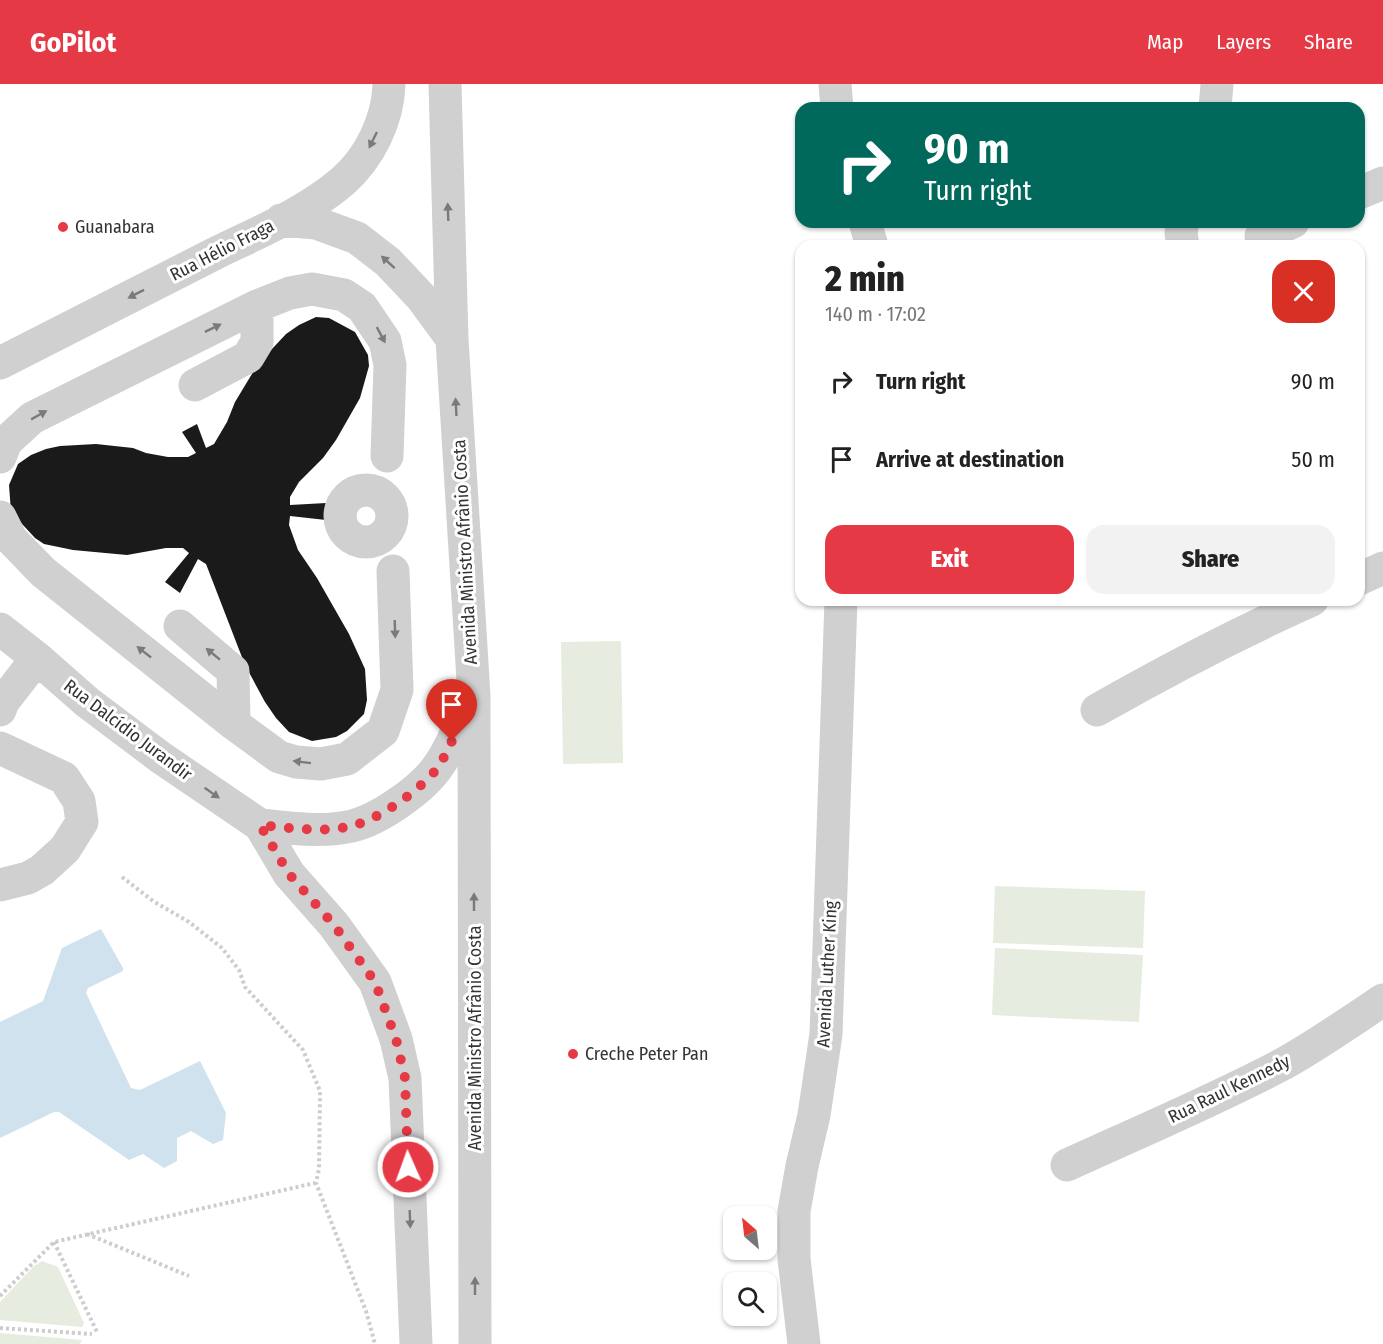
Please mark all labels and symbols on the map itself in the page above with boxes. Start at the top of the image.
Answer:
one-way arrow [369,131,378,148]
one-way arrow [444,203,453,222]
street label: Rua Hélio Fraga [166,214,278,286]
place label: Guanabara [75,216,155,238]
marker: Guanabara [56,220,70,234]
one-way arrow [380,255,395,269]
one-way arrow [127,289,144,299]
one-way arrow [205,324,222,333]
one-way arrow [376,327,386,344]
one-way arrow [452,398,461,417]
one-way arrow [31,410,48,420]
street label: Avenida Ministro Afrânio Costa [448,439,482,665]
one-way arrow [390,620,400,639]
one-way arrow [136,646,152,659]
one-way arrow [206,648,221,661]
street label: Rua Dalcídio Jurandir [60,675,197,786]
pin [426,679,477,741]
one-way arrow [292,758,311,767]
one-way arrow [204,787,220,799]
one-way arrow [469,892,479,911]
street label: Avenida Luther King [812,900,842,1048]
street label: Avenida Ministro Afrânio Costa [464,925,486,1151]
place label: Creche Peter Pan [585,1043,708,1065]
marker: Creche Peter Pan [566,1047,580,1061]
street label: Rua Raul Kennedy [1164,1050,1294,1128]
position arrow [376,1135,440,1199]
north arrow [723,1206,777,1260]
one-way arrow [406,1209,415,1228]
one-way arrow [470,1276,480,1295]

